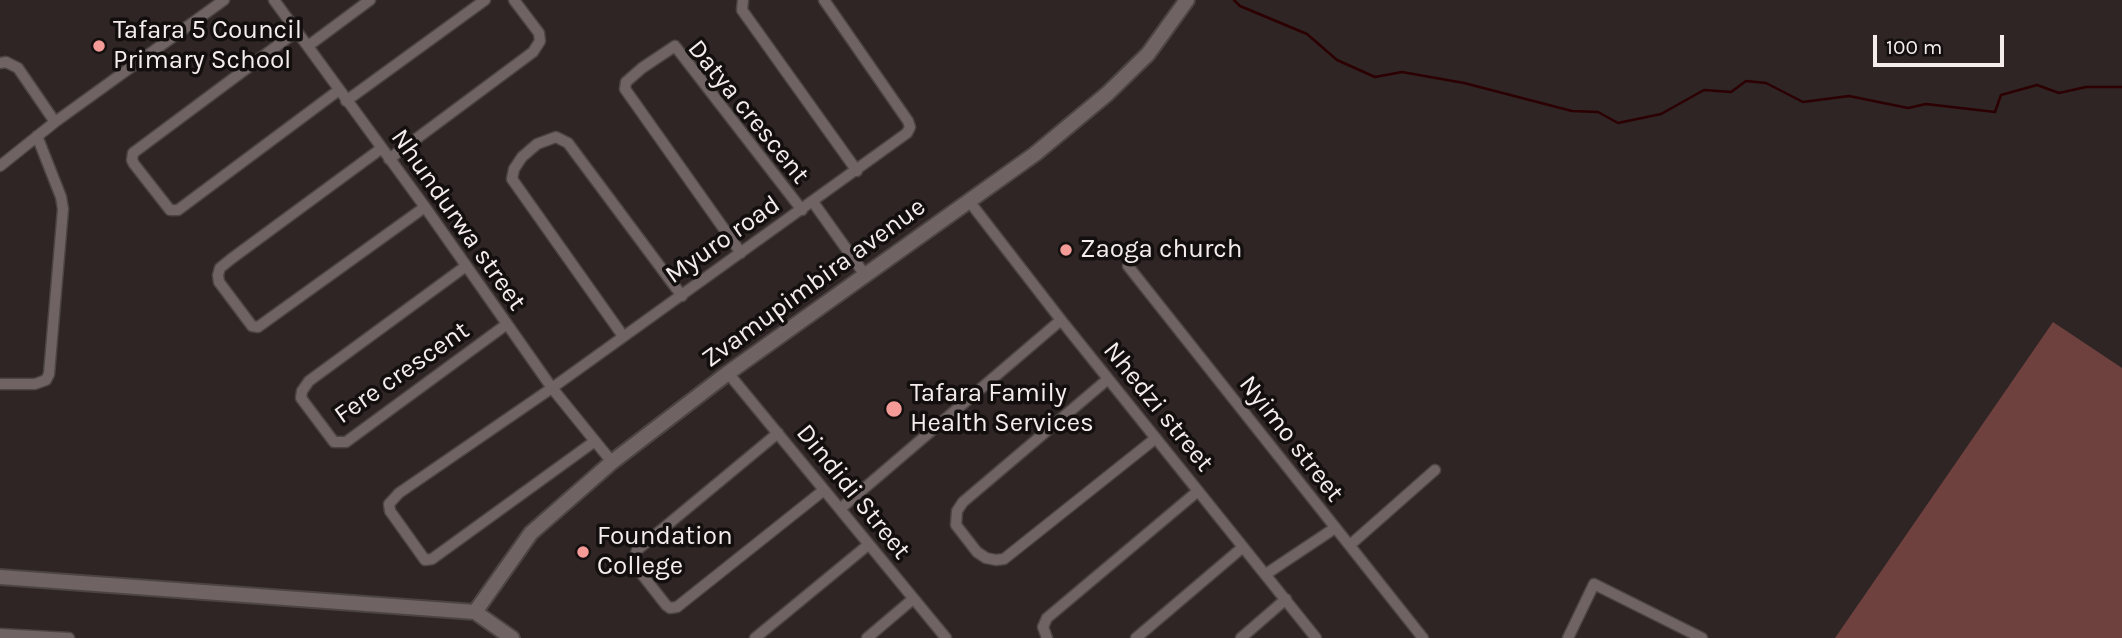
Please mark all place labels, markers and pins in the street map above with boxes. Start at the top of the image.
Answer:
place label: Tafara 5 Council Primary School [113,15,302,76]
marker: Tafara 5 Council Primary School [91,38,107,54]
place label: Zaoga church [1080,234,1242,266]
marker: Zaoga church [1058,242,1074,258]
place label: Tafara Family Health Services [910,378,1094,440]
marker: Tafara Family Health Services [884,399,904,419]
place label: Foundation College [597,521,733,582]
marker: Foundation College [575,544,591,560]

